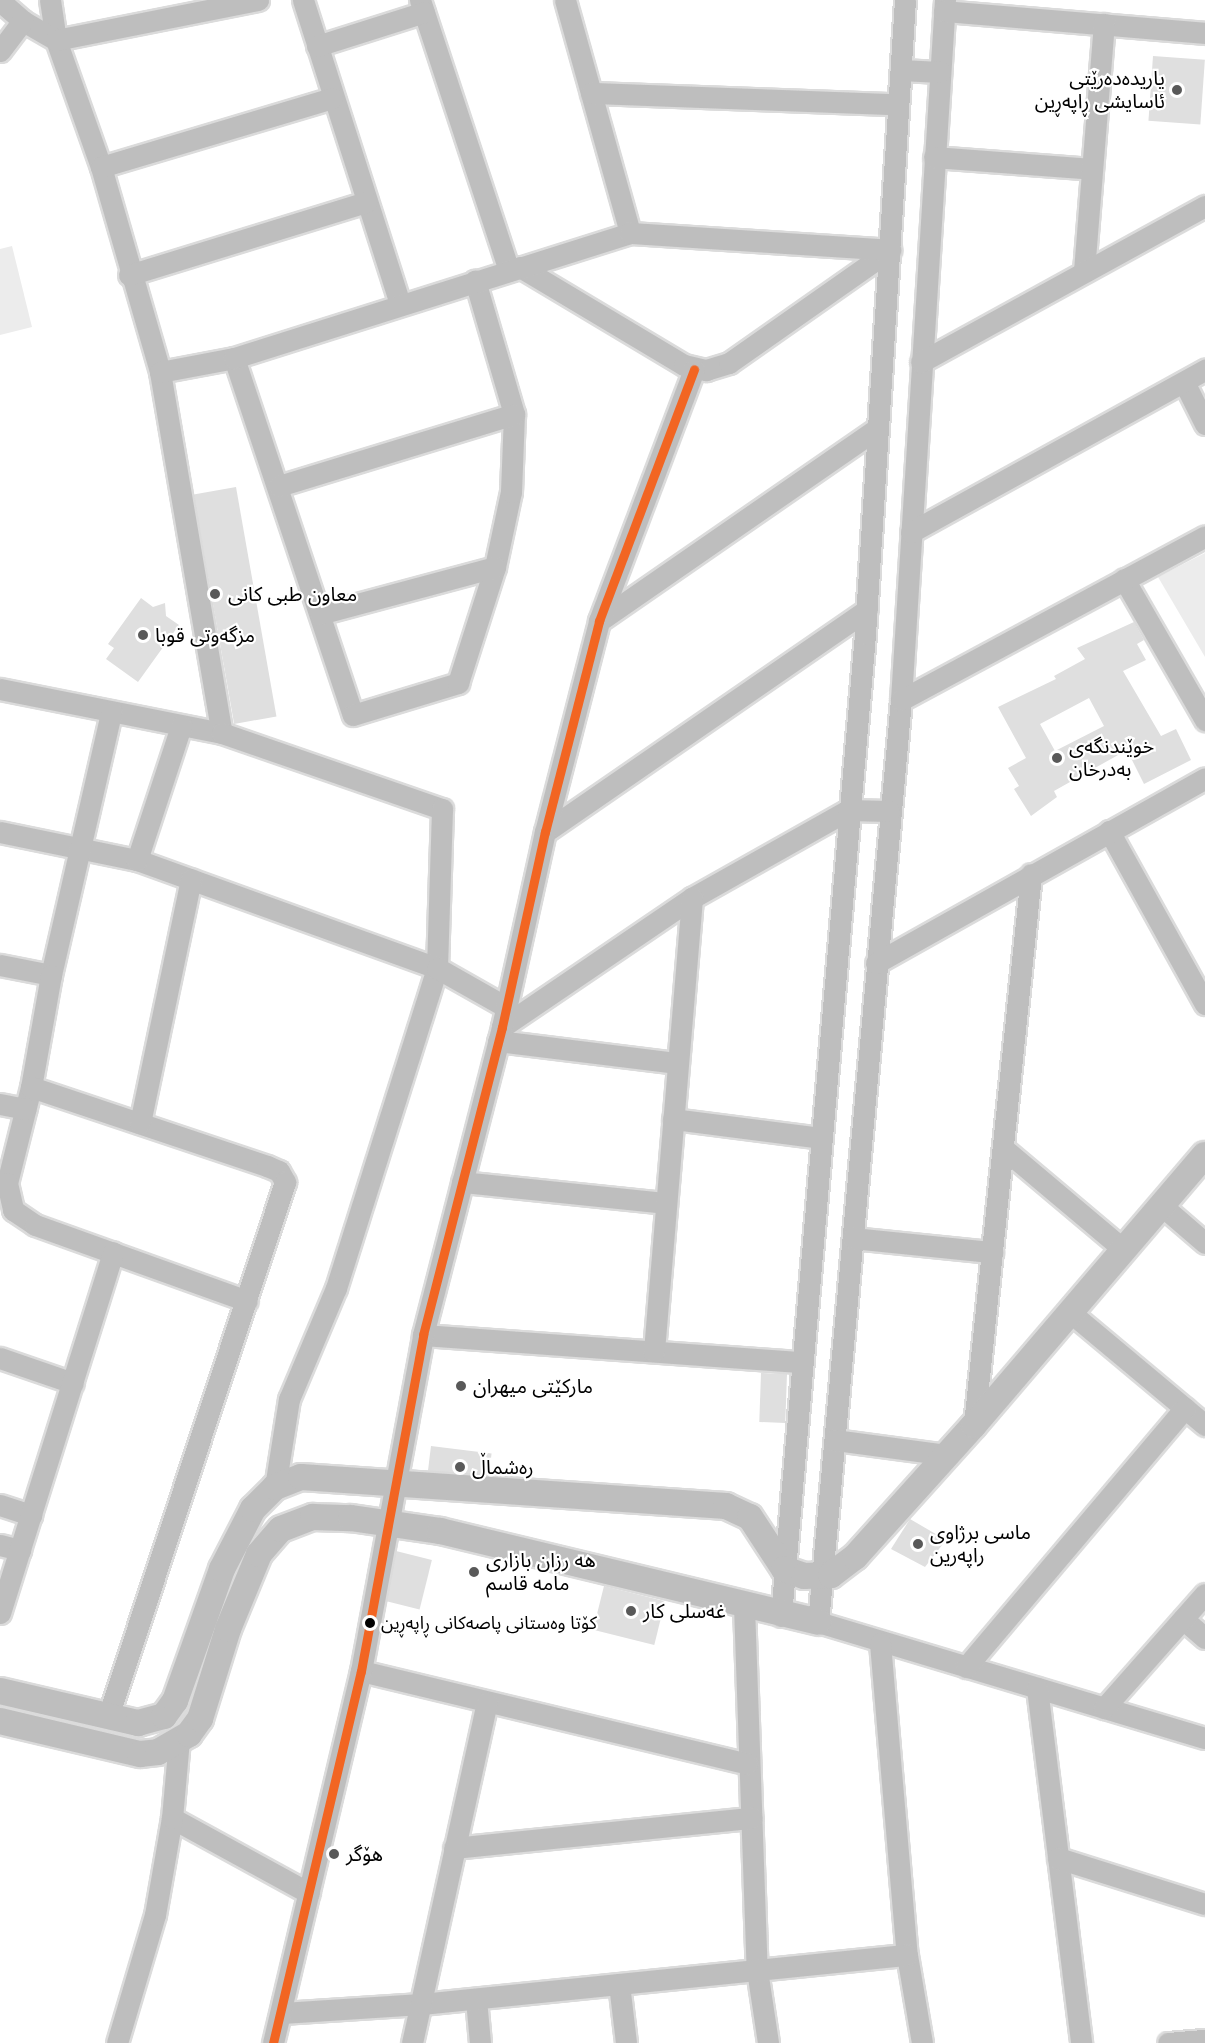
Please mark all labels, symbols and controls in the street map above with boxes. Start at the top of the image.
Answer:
place label: یاریدەدەرێتی ئاسایشی ڕاپەڕین [1035,66,1165,113]
marker: یاریدەدەرێتی ئاسایشی ڕاپەڕین [1170,83,1184,97]
place label: معاون طبی کانی [228,582,357,606]
marker: معاون طبی کانی [206,585,224,603]
place label: مزگەوتی قوبا [155,623,255,647]
marker: مزگەوتی قوبا [136,628,150,642]
place label: خوێندنگەی بەدرخان [1069,734,1154,781]
marker: خوێندنگەی بەدرخان [1050,751,1064,765]
place label: مارکێتی میهران [473,1374,593,1398]
marker: مارکێتی میهران [454,1379,468,1393]
place label: رەشماڵ [472,1455,534,1479]
marker: رەشماڵ [453,1460,467,1474]
place label: ماسی برژاوی راپەرین [930,1520,1031,1567]
marker: ماسی برژاوی راپەرین [911,1537,925,1551]
place label: هه رزان بازارى مامه قاسم [486,1548,596,1595]
marker: هه رزان بازارى مامه قاسم [467,1565,481,1579]
place label: غەسلی کار [643,1599,726,1623]
marker: غەسلی کار [624,1604,638,1618]
place label: كۆتا وەستانی پاصەکانی ڕاپەڕین [381,1612,597,1634]
marker: كۆتا وەستانی پاصەکانی ڕاپەڕین [364,1617,376,1629]
place label: هۆگر [346,1842,383,1866]
marker: هۆگر [327,1847,341,1861]

